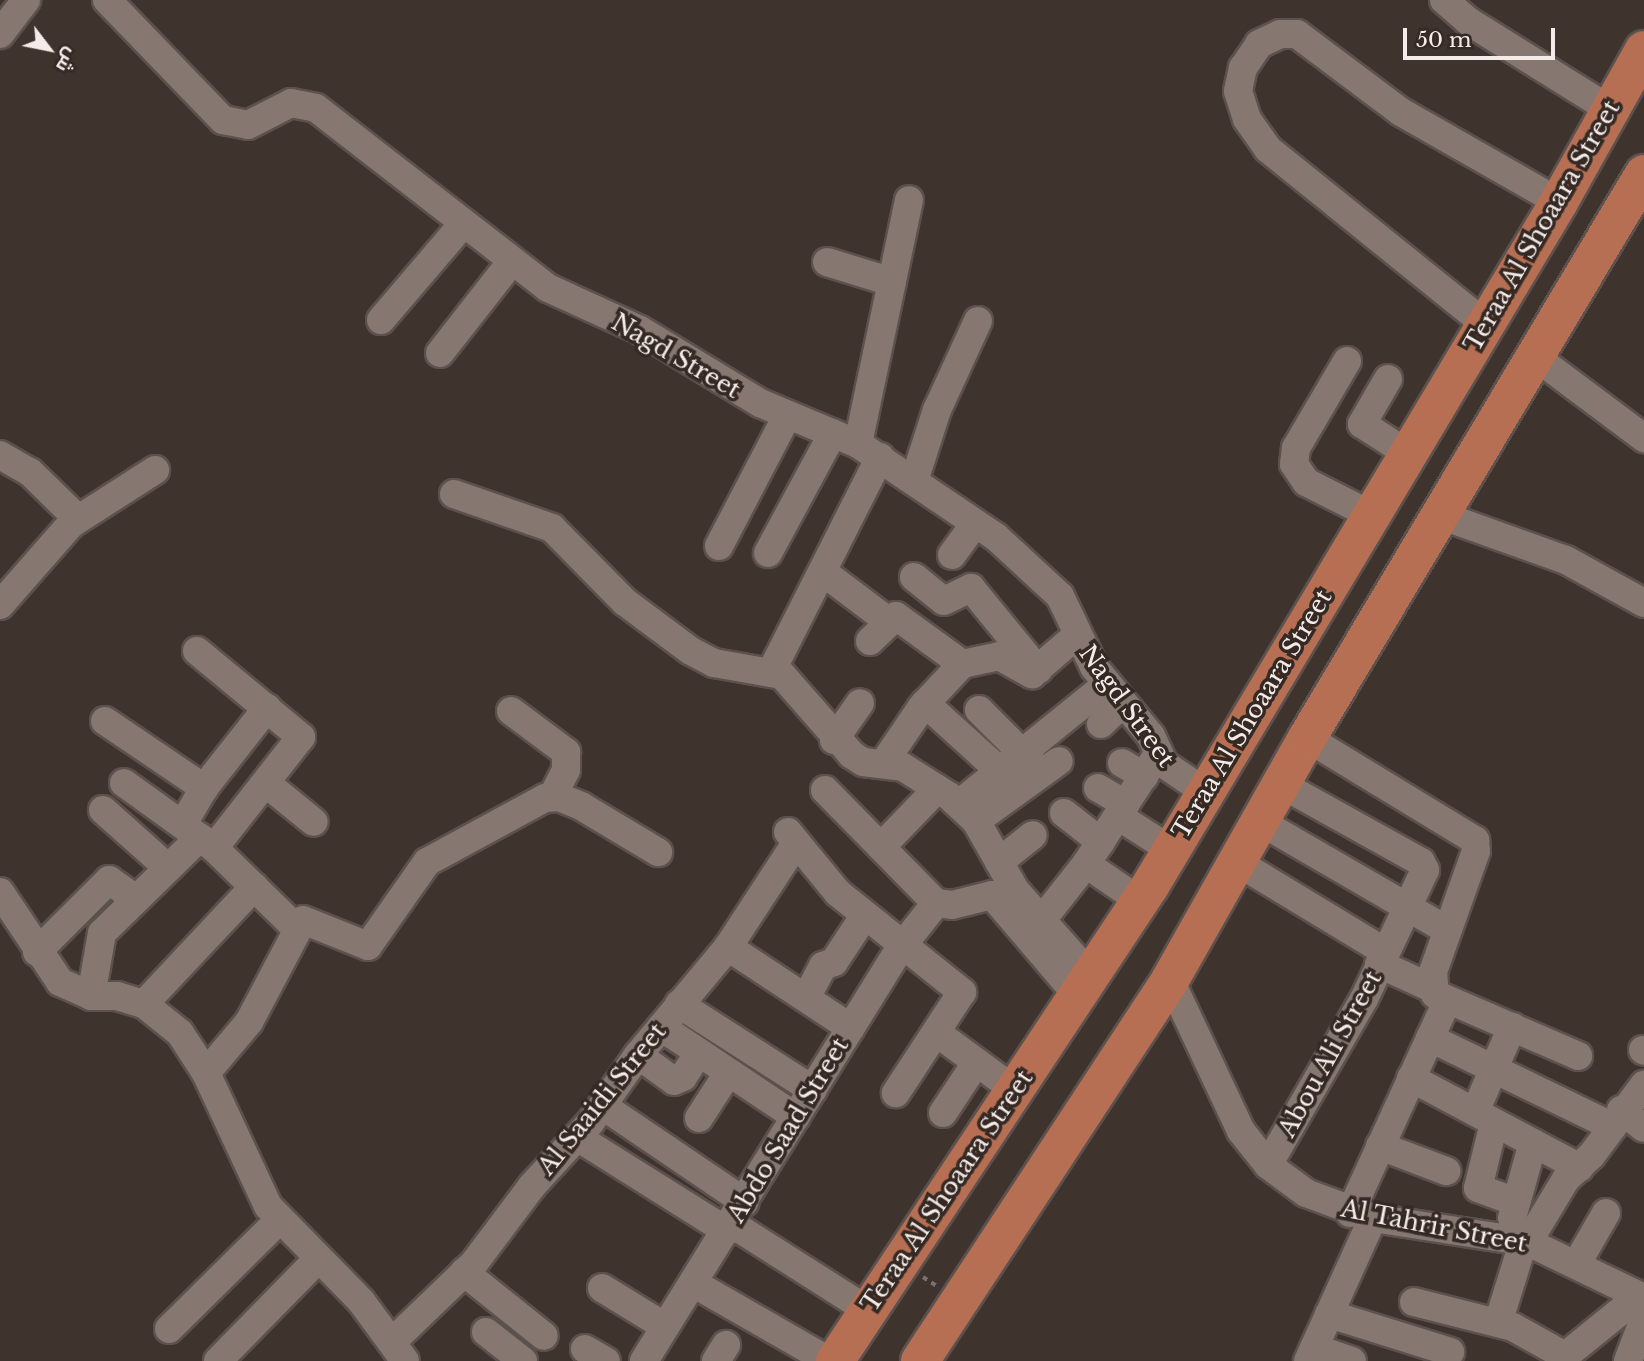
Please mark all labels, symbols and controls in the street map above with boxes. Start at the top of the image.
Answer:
north arrow [14,14,84,84]
scale bar [1406,14,1558,58]
text: 50 m [1416,27,1471,53]
text: ش [51,44,83,77]
street label: Teraa Al Shoaara Street [1458,95,1626,357]
street label: Nagd Street [607,308,745,404]
street label: Teraa Al Shoaara Street [1166,584,1338,844]
street label: Nagd Street [1073,639,1181,773]
street label: Abou Ali Street [1272,965,1388,1143]
street label: Al Saaidi Street [532,1017,672,1181]
street label: Abdo Saad Street [721,1032,855,1228]
street label: Teraa Al Shoaara Street [855,1064,1039,1318]
street label: Al Tahrir Street [1338,1194,1530,1258]

